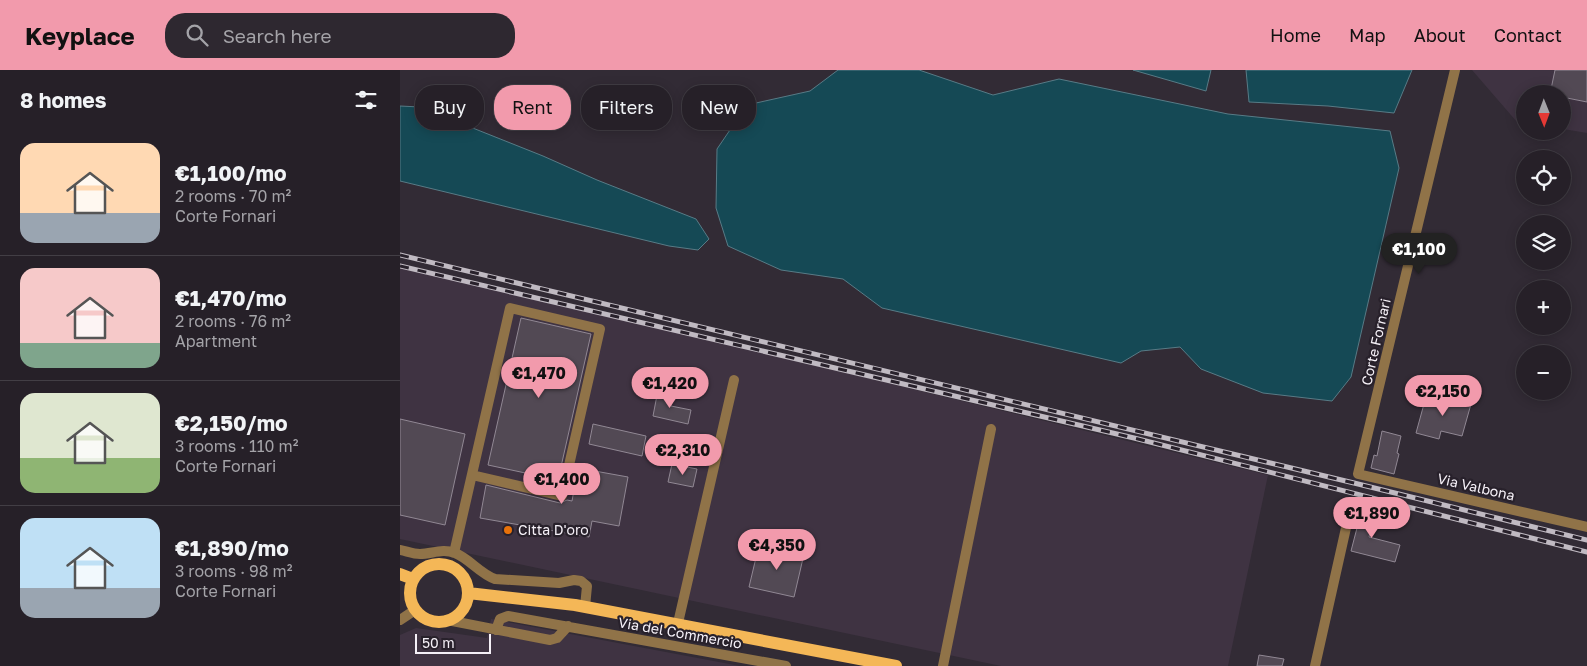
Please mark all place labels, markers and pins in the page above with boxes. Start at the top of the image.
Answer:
pin: €1,100 [1378,232,1460,275]
pin: €1,470 [498,356,580,399]
pin: €1,420 [629,366,711,409]
pin: €2,150 [1402,374,1484,417]
pin: €2,310 [642,434,724,476]
pin: €1,400 [521,462,603,505]
pin: €1,890 [1331,496,1413,539]
place label: Citta D'oro [518,521,589,538]
marker: Citta D'oro [502,524,514,536]
pin: €4,350 [736,528,818,571]

